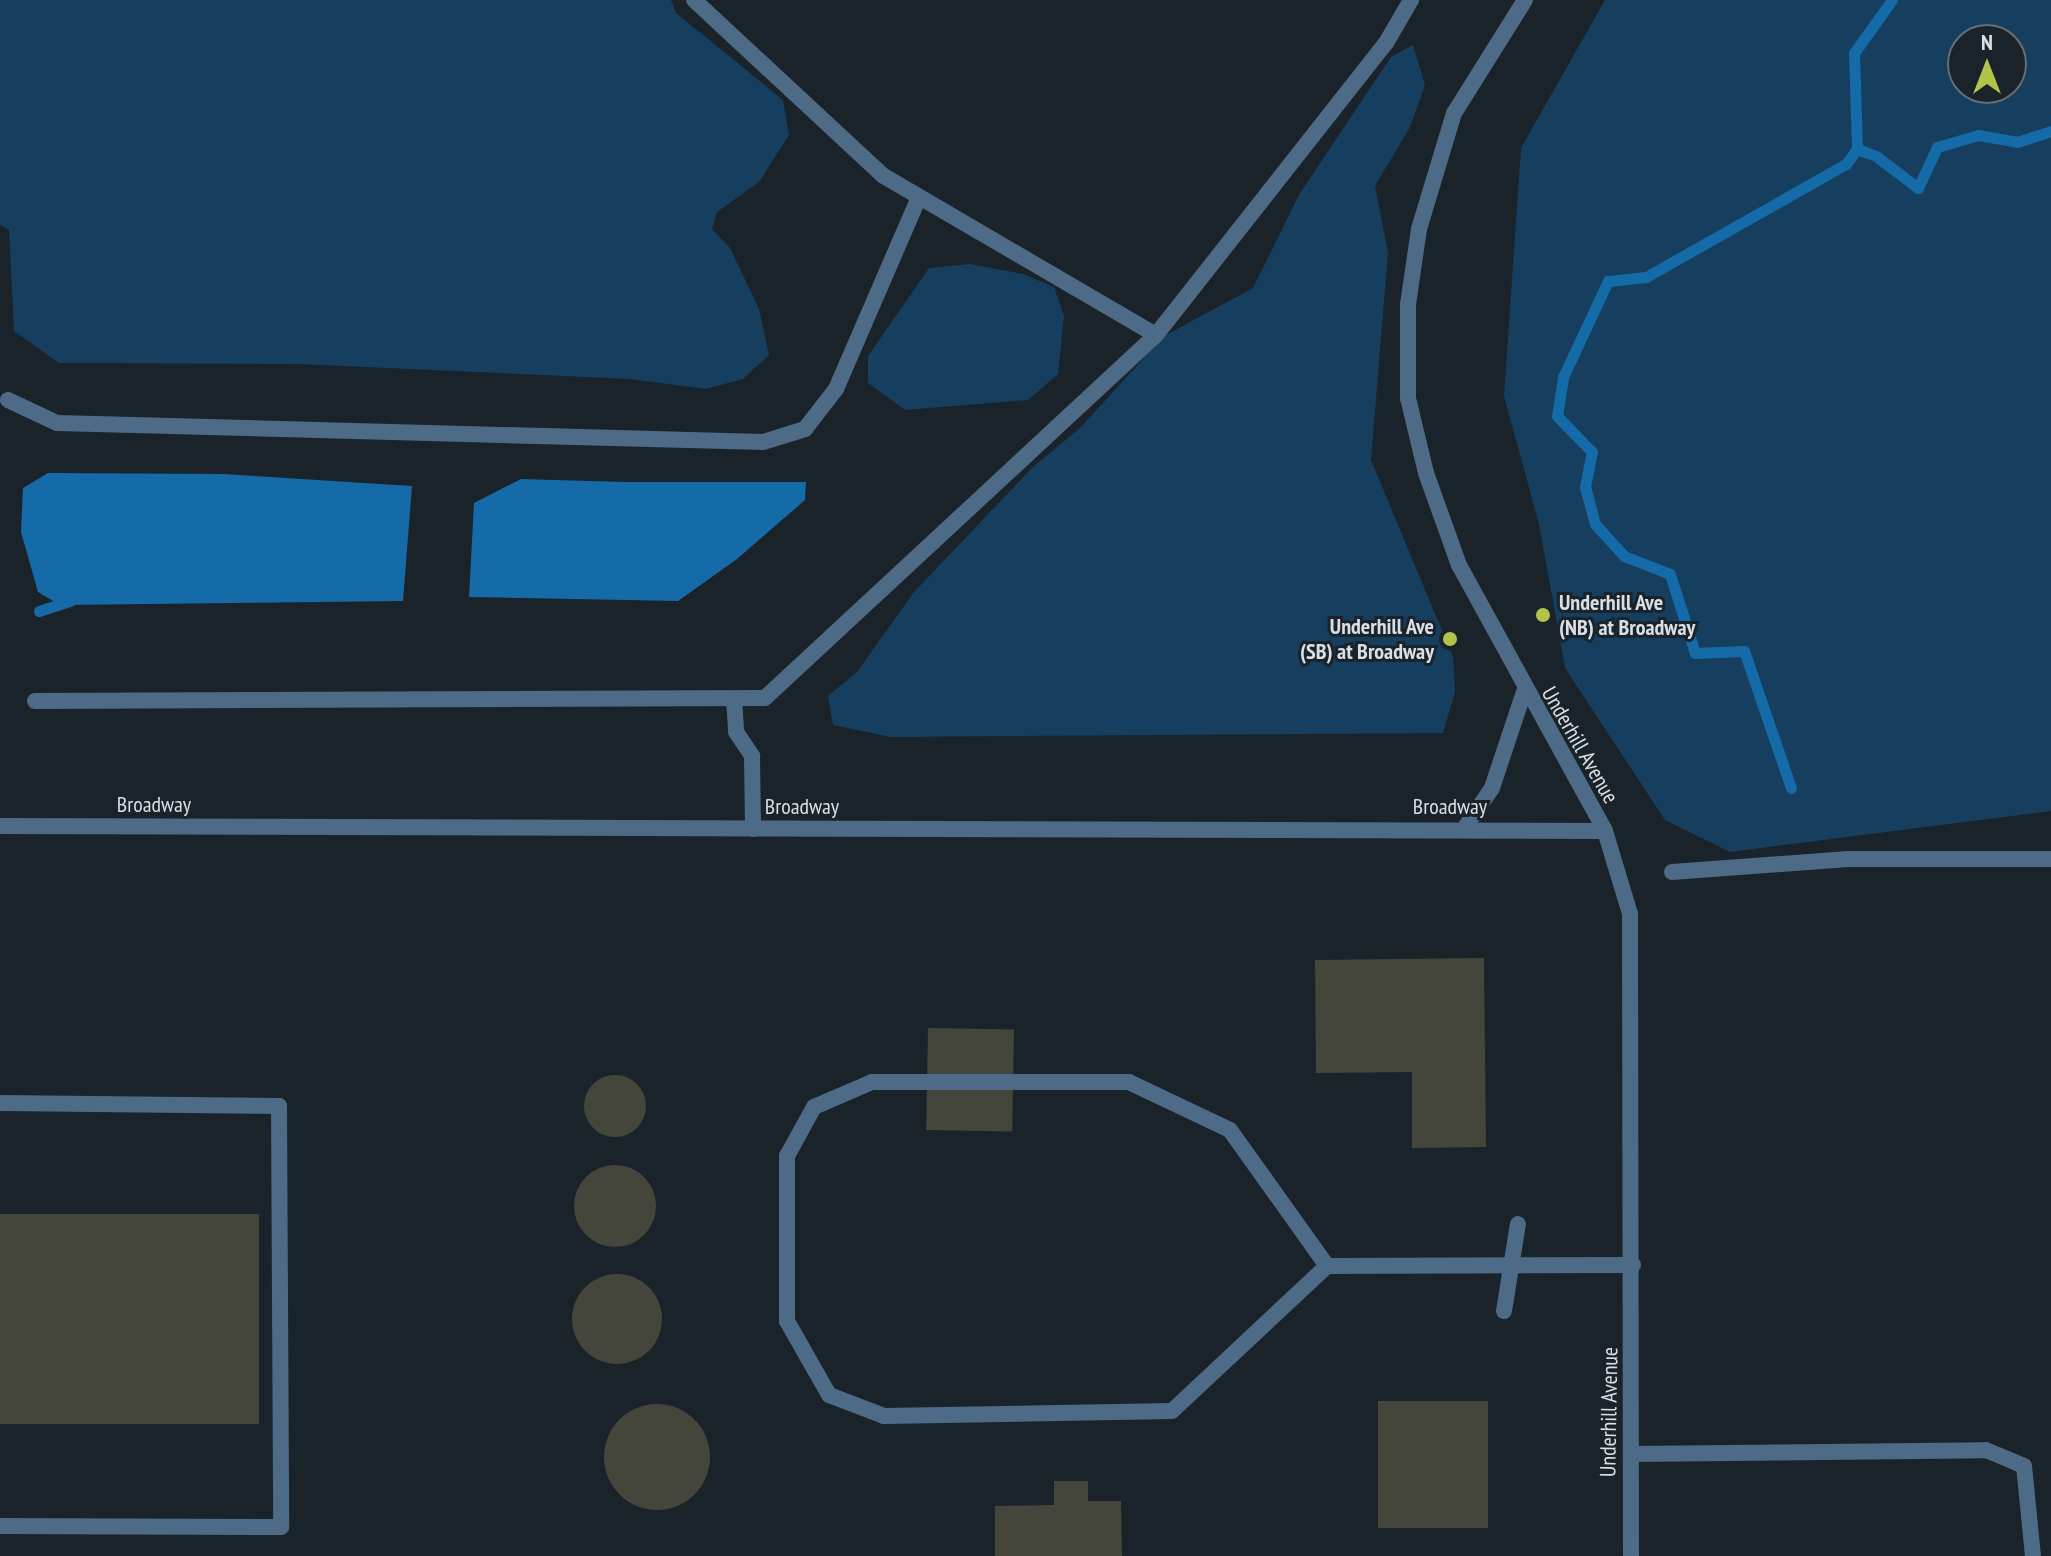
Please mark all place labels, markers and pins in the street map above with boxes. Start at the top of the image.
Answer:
place label: Underhill Ave (NB) at Broadway [1559,589,1695,640]
marker: Underhill Ave (NB) at Broadway [1534,606,1552,624]
place label: Underhill Ave (SB) at Broadway [1300,613,1434,664]
marker: Underhill Ave (SB) at Broadway [1441,630,1459,648]

